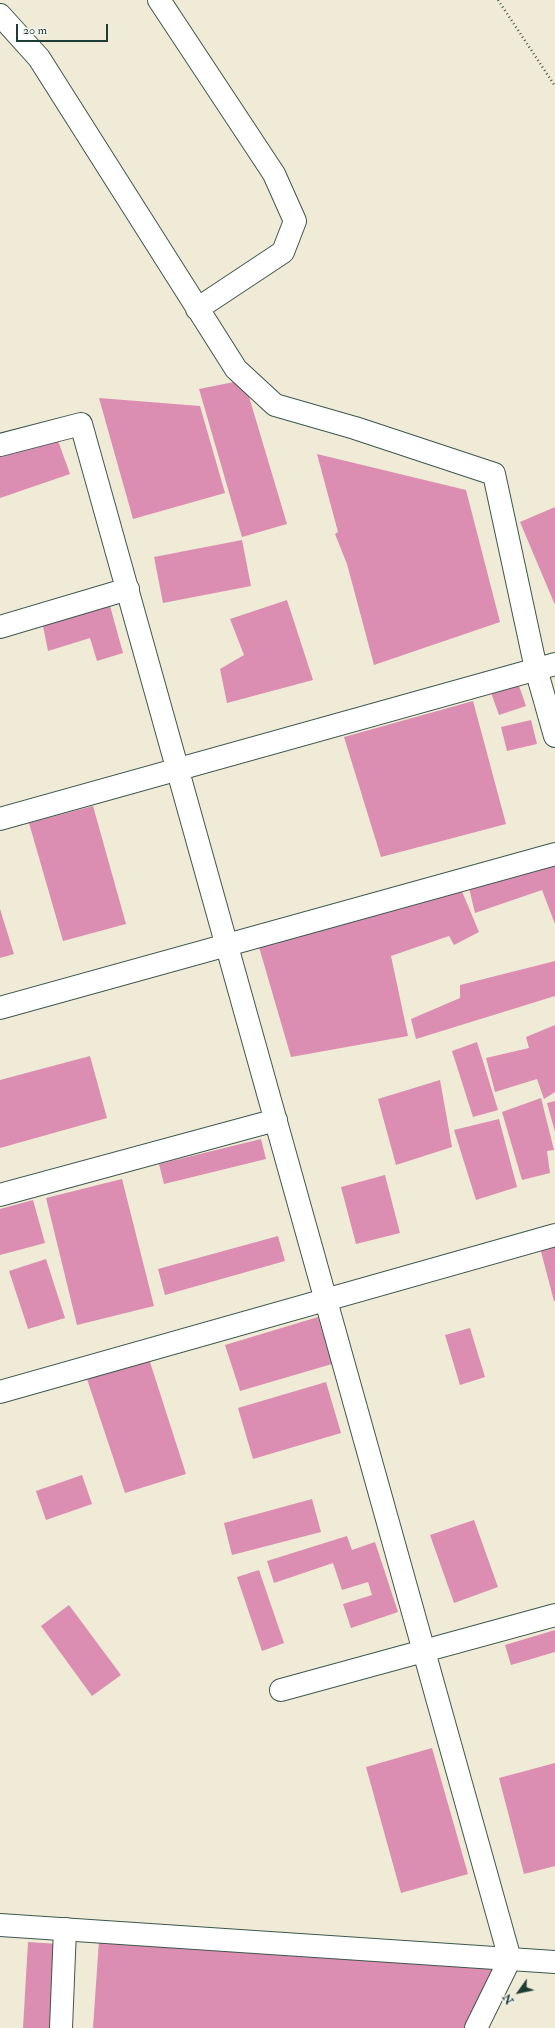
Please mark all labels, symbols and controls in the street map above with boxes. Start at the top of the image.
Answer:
scale bar [18,16,110,42]
text: 20 m [23,23,47,38]
north arrow [499,1972,539,2012]
text: N [500,1991,517,2006]

